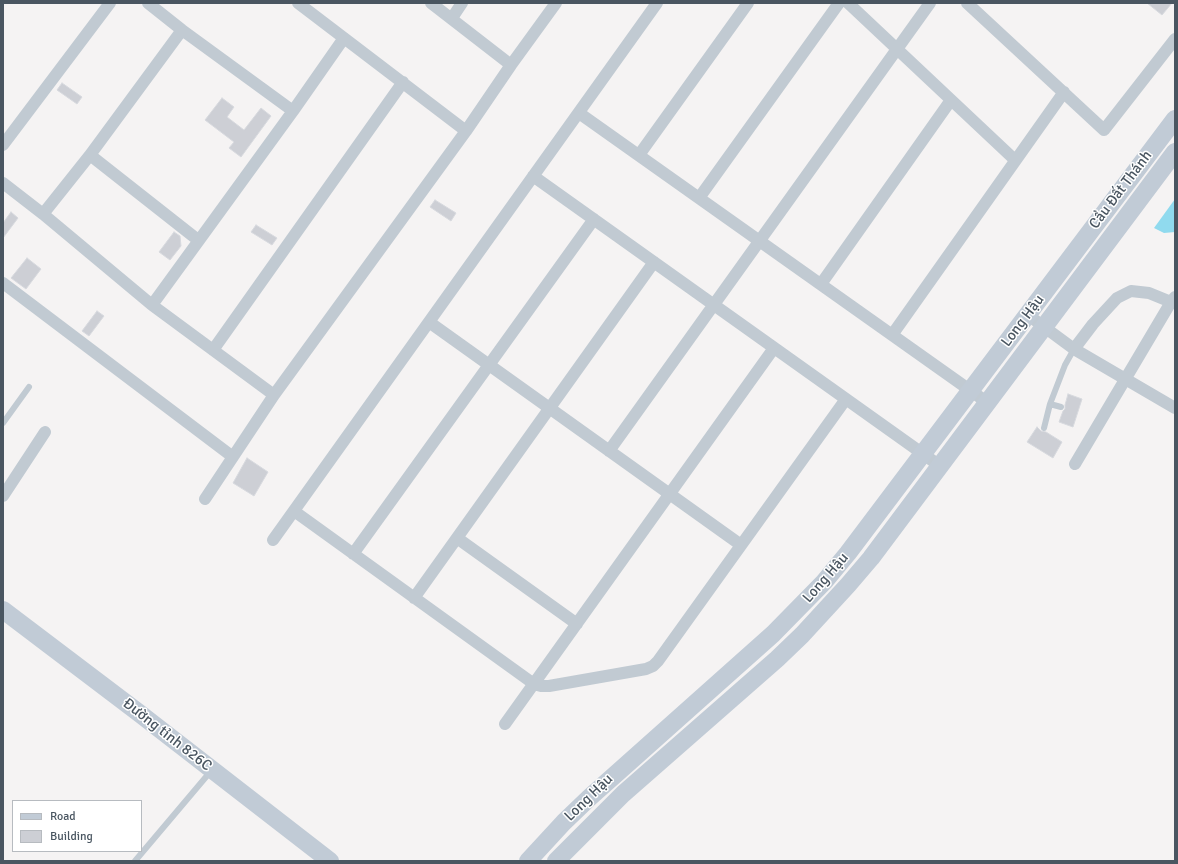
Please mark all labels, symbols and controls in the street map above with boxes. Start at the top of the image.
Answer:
street label: Cầu Đất Thánh [1086,147,1156,233]
street label: Long Hậu [998,291,1048,351]
street label: Long Hậu [799,549,853,607]
street label: Đường tỉnh 826C [119,695,215,775]
street label: Long Hậu [561,770,617,826]
legend [12,800,142,852]
text: Road [50,809,76,824]
text: Building [50,829,93,844]

